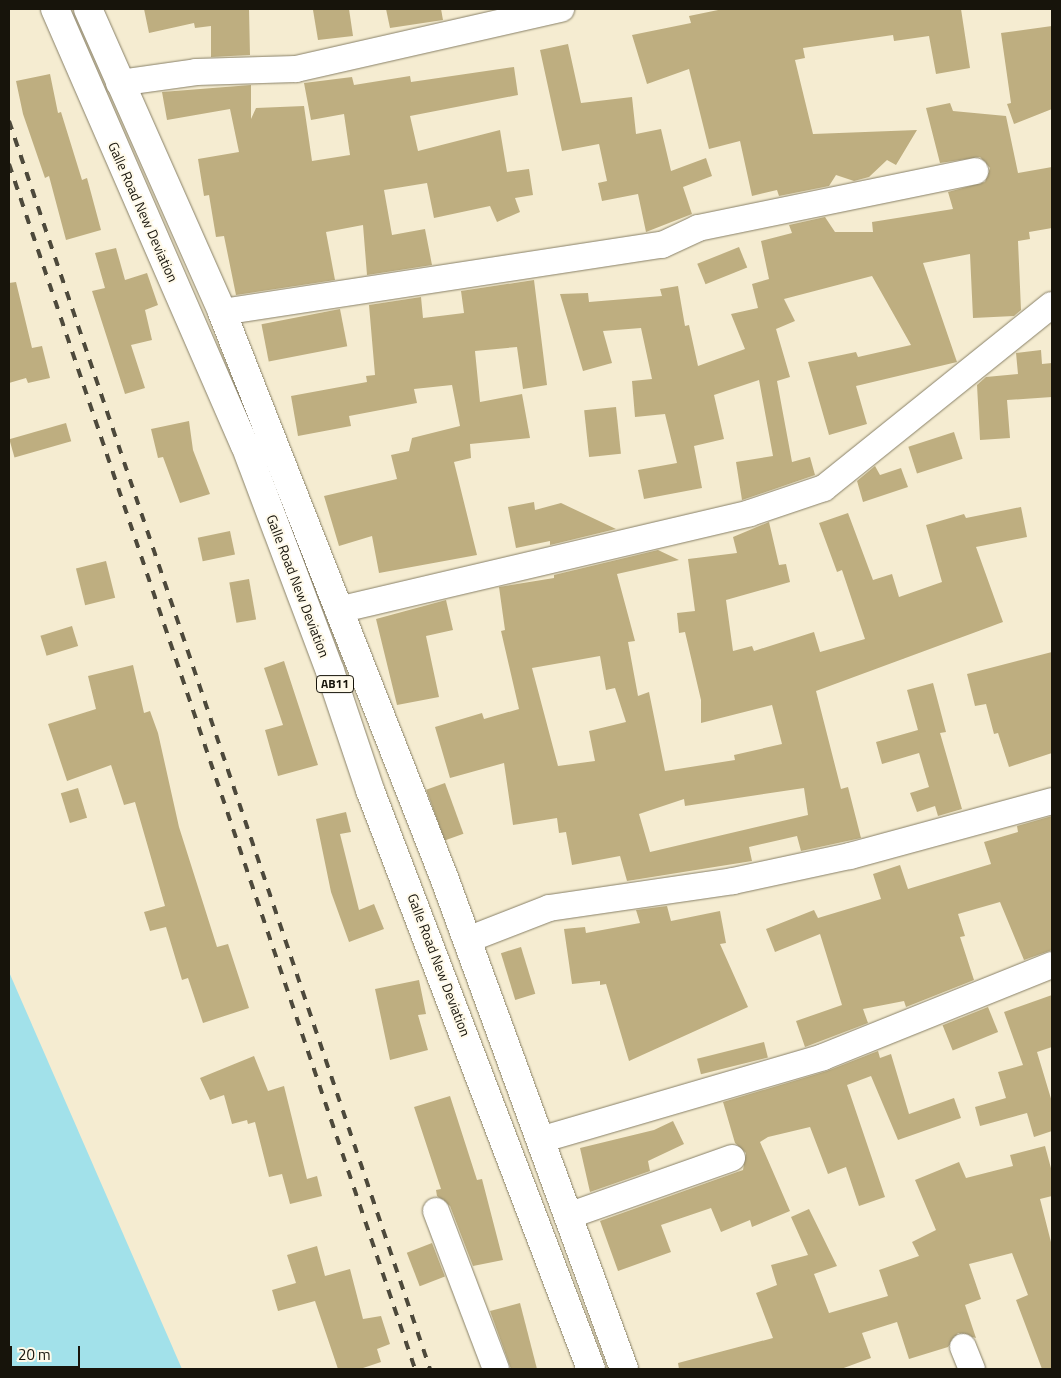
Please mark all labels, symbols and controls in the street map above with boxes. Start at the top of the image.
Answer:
street label: Galle Road New Deviation [105,139,181,285]
street label: Galle Road New Deviation [263,512,333,660]
road number: AB11 [315,674,355,694]
street label: Galle Road New Deviation [404,891,474,1039]
scale bar [12,1336,82,1368]
text: 20 m [18,1343,51,1366]

